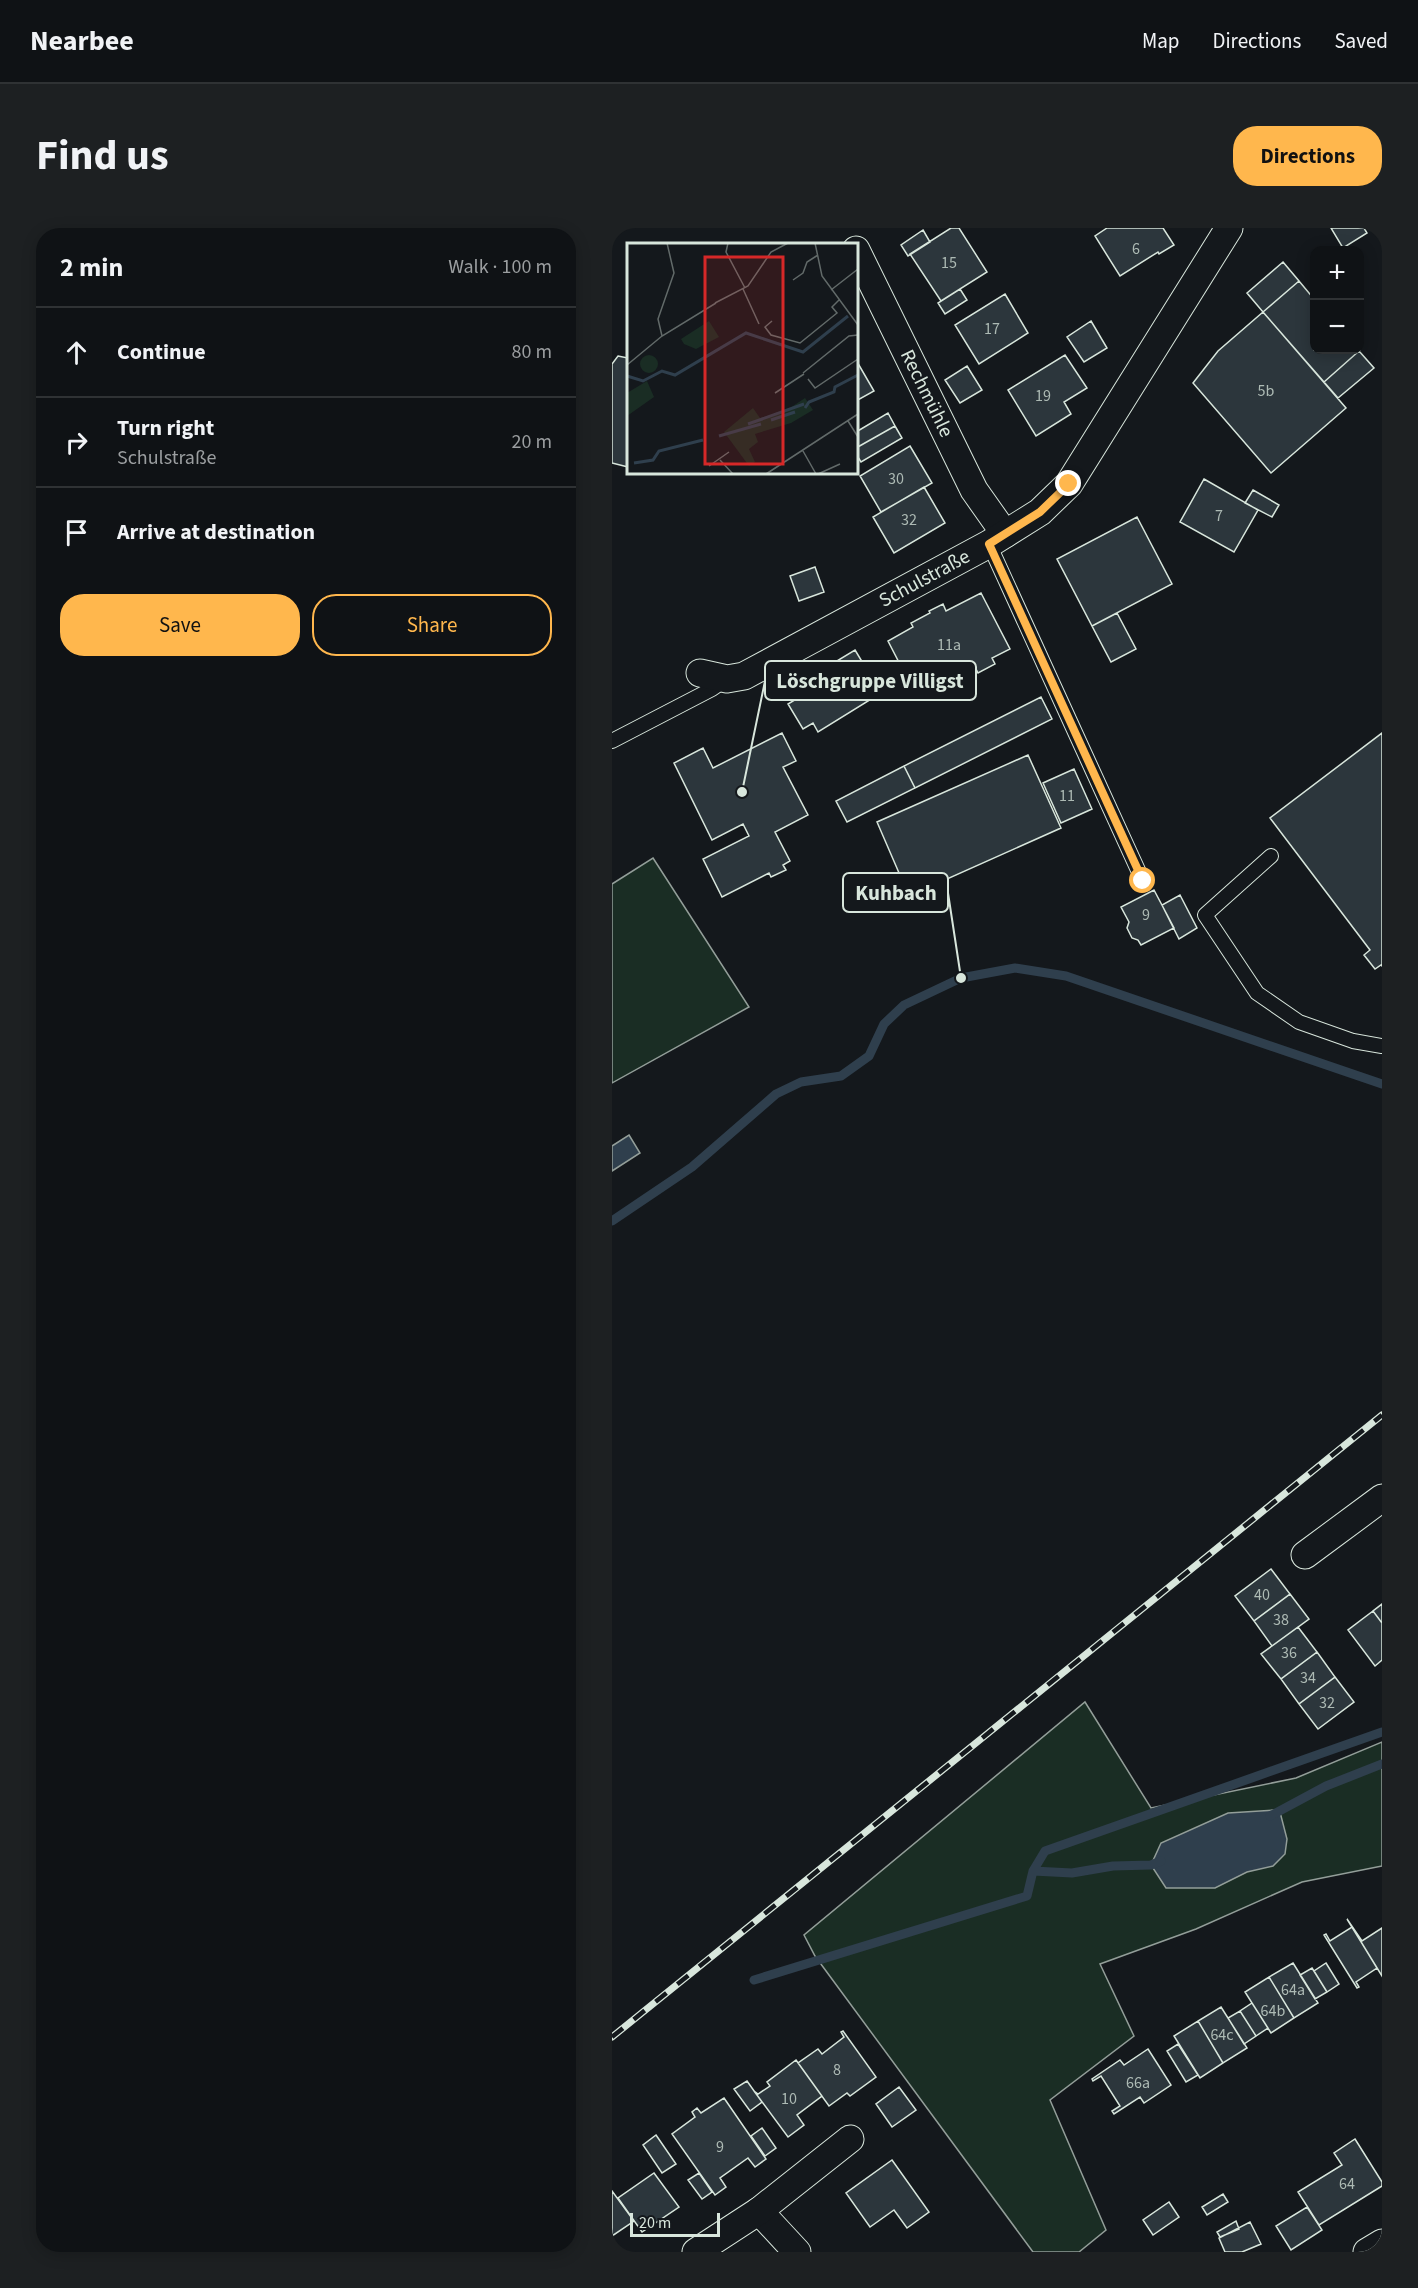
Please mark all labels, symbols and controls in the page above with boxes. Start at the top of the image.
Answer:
text: Nearbee [30,21,134,61]
text: Map [1142,26,1180,56]
text: Directions [1213,26,1301,56]
text: Saved [1334,26,1388,56]
text: Find us [36,126,169,186]
button: Directions [1233,126,1382,186]
house number: 6 [1132,238,1140,260]
inset map [627,243,858,474]
map controls [1310,246,1364,354]
button: + [1310,246,1364,300]
text: 2 min [60,249,123,286]
house number: 15 [941,252,957,274]
text: Walk · 100 m [448,253,552,281]
button: − [1310,300,1364,354]
house number: 17 [984,318,1000,340]
icon: ahead [60,336,93,369]
text: Continue [117,336,206,368]
text: 80 m [512,338,552,366]
street label: Rechmühle [893,345,960,442]
house number: 5b [1258,380,1275,402]
house number: 19 [1035,385,1051,407]
text: Turn right [117,412,214,444]
icon: right [60,426,93,459]
text: 20 m [512,428,552,456]
text: Schulstraße [117,444,216,472]
house number: 30 [888,468,904,490]
route end [1055,470,1081,496]
house number: 7 [1215,505,1223,527]
house number: 32 [901,509,917,531]
icon: arrive [60,516,93,549]
text: Arrive at destination [117,516,315,548]
street label: Schulstraße [874,543,975,615]
button: Save [60,594,300,656]
button: Share [312,594,552,656]
house number: 11a [937,634,961,656]
callout: Löschgruppe Villigst [765,661,976,700]
text: Löschgruppe Villigst [776,666,964,696]
house number: 11 [1059,785,1075,807]
route start [1129,867,1155,893]
callout: Kuhbach [843,873,948,912]
text: Kuhbach [855,878,937,908]
house number: 9 [1142,904,1150,926]
house number: 40 [1254,1584,1270,1606]
house number: 38 [1273,1609,1289,1631]
house number: 36 [1281,1642,1297,1664]
house number: 34 [1300,1667,1316,1689]
house number: 32 [1319,1692,1335,1714]
house number: 64a [1281,1979,1305,2001]
house number: 64b [1261,2000,1286,2022]
house number: 64c [1210,2024,1234,2046]
house number: 8 [833,2059,841,2081]
house number: 66a [1126,2072,1150,2094]
house number: 10 [781,2088,797,2110]
house number: 9 [716,2136,724,2158]
house number: 64 [1339,2173,1355,2195]
scale bar [630,2210,720,2238]
text: 20 m [639,2212,671,2234]

